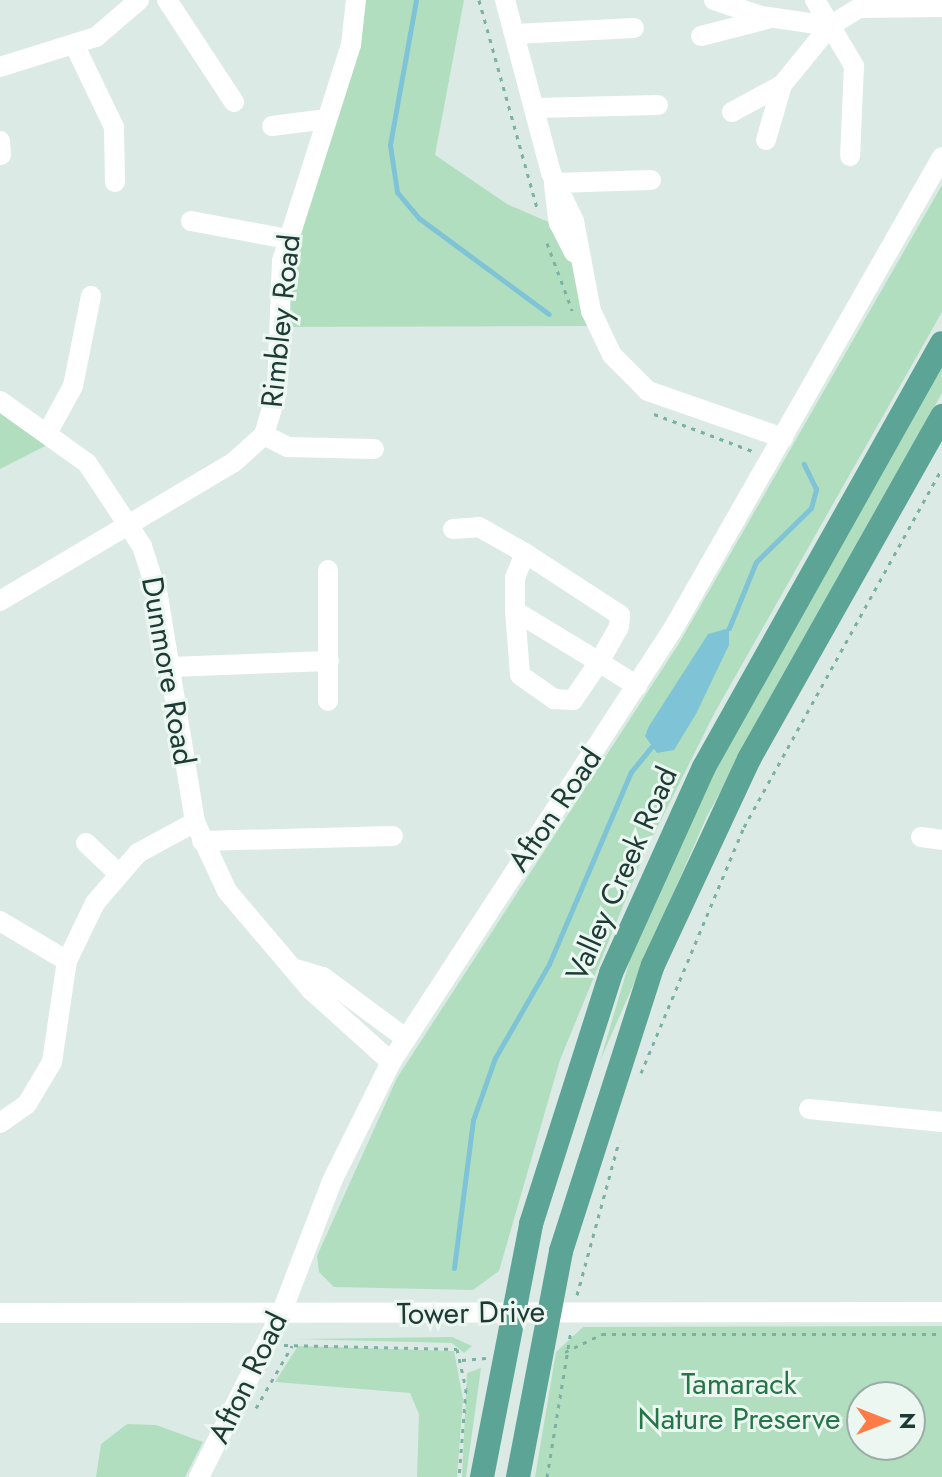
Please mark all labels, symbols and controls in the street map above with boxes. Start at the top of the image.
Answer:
street label: Rimbley Road [254,233,308,409]
street label: Dunmore Road [134,574,202,768]
street label: Afton Road [501,741,609,879]
street label: Valley Creek Road [559,761,685,987]
street label: Tower Drive [397,1294,545,1332]
street label: Afton Road [201,1307,295,1449]
park label: Tamarack Nature Preserve [638,1366,840,1436]
north arrow [846,1381,926,1461]
text: N [892,1412,924,1430]

